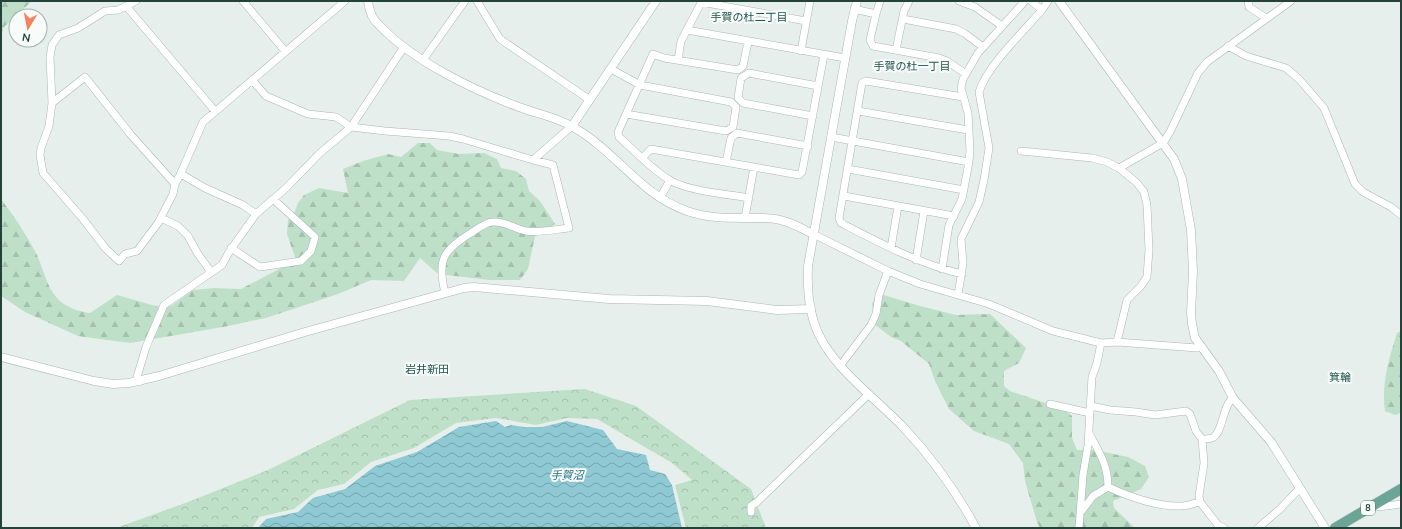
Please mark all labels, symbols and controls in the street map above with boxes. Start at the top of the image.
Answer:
north arrow [8,8,48,48]
district label: 手賀の杜二丁目 [711,10,788,25]
text: N [21,29,32,45]
district label: 手賀の杜一丁目 [874,59,951,74]
district label: 岩井新田 [405,362,449,377]
district label: 箕輪 [1329,370,1351,385]
water label: 手賀沼 [551,468,585,483]
road number: 8 [1361,501,1375,515]

